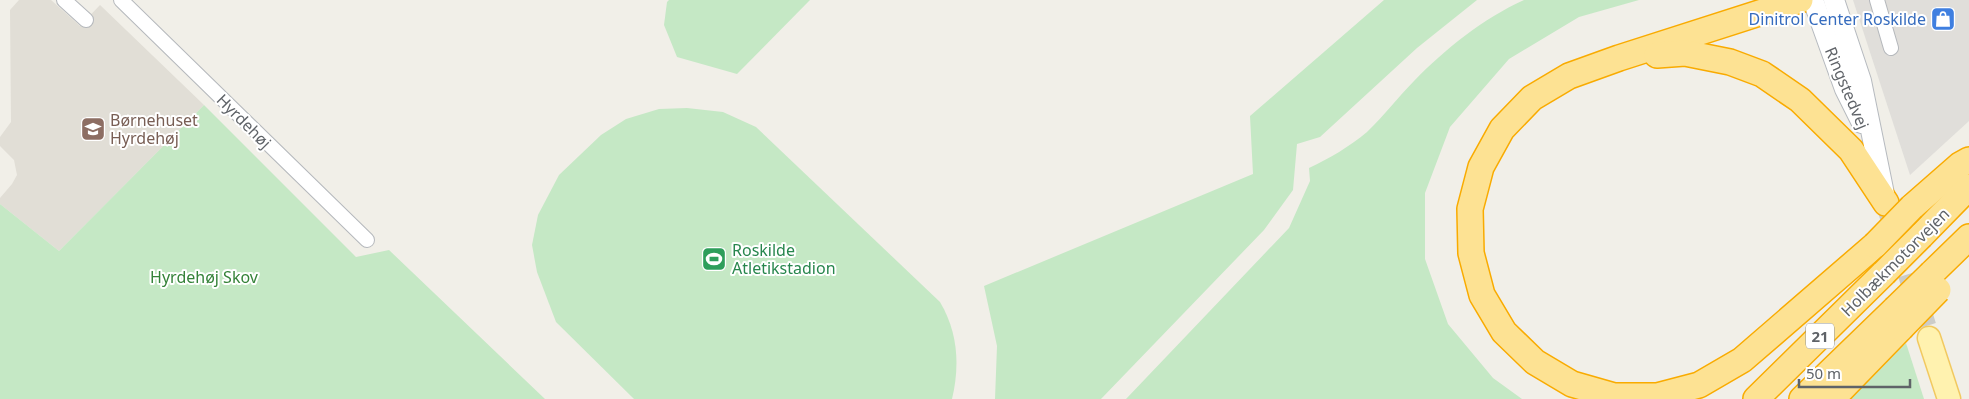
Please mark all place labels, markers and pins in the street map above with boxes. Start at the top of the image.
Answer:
shop icon: Dinitrol Center Roskilde [1930,6,1956,32]
place label: Dinitrol Center Roskilde [1749,8,1926,30]
place label: Børnehuset Hyrdehøj [110,109,198,149]
school or university icon: Børnehuset Hyrdehøj [80,116,106,142]
place label: Roskilde Atletikstadion [732,239,836,279]
sports icon: Roskilde Atletikstadion [701,246,727,272]

